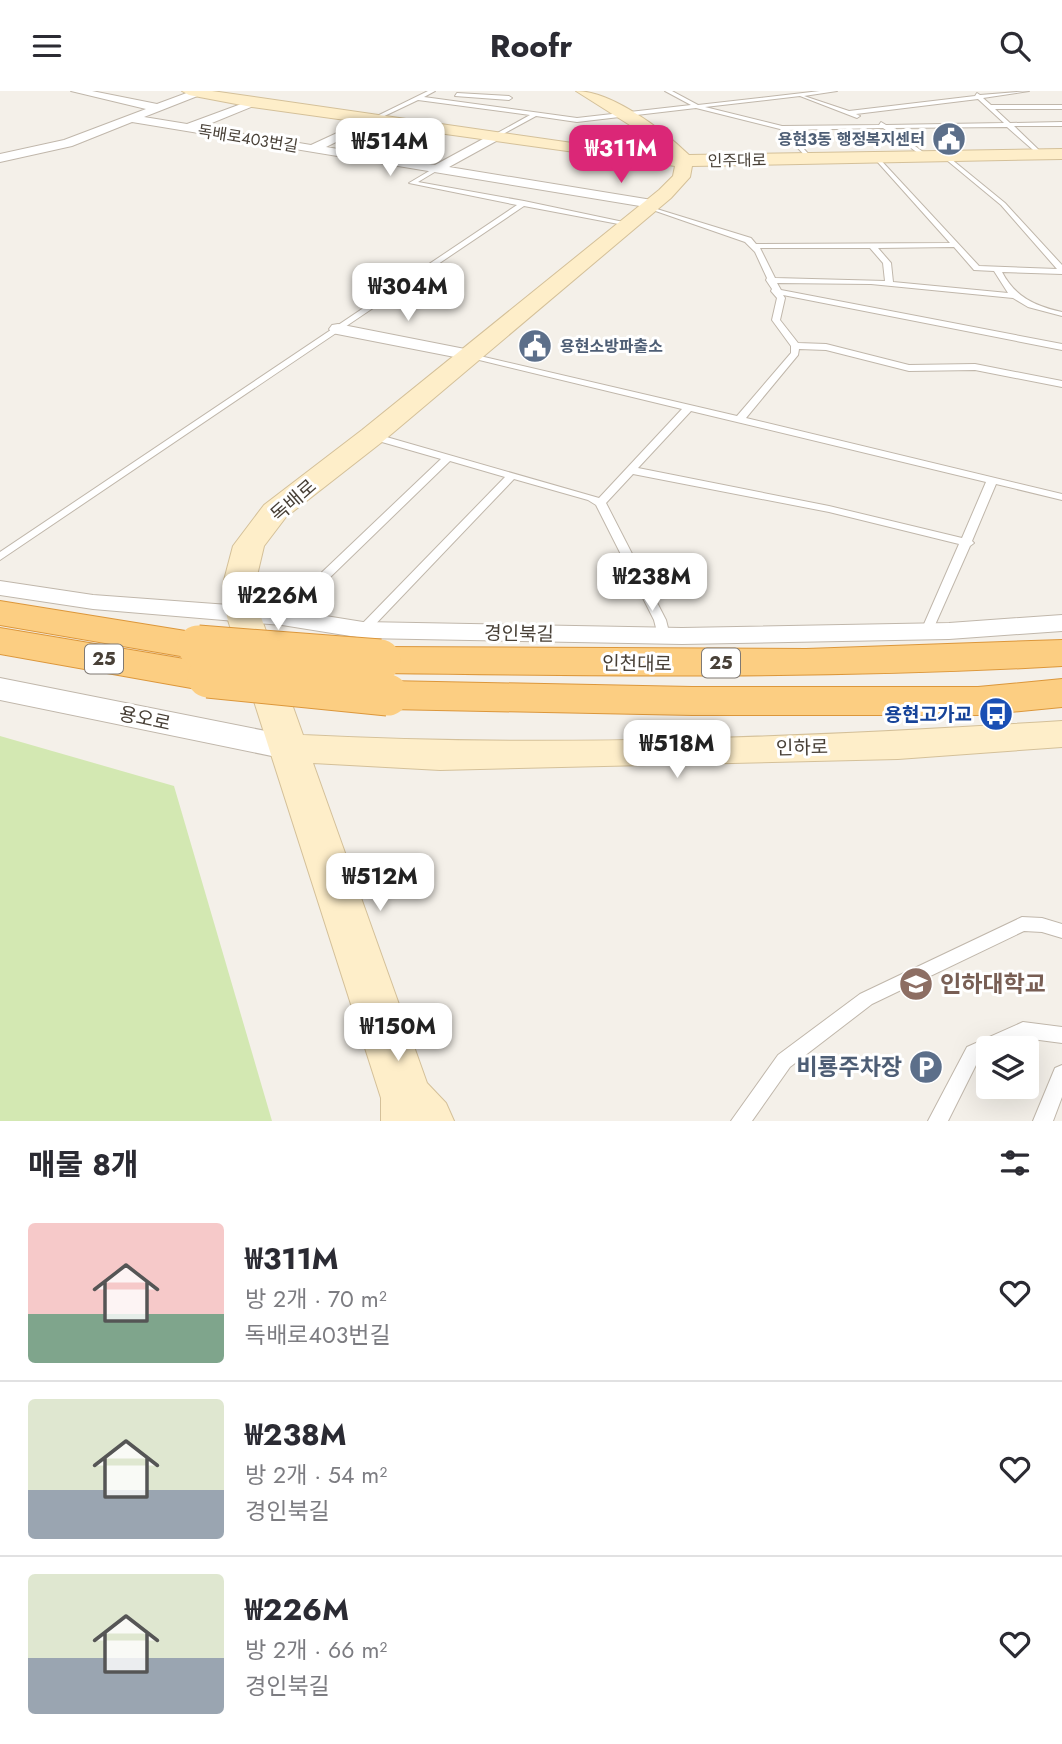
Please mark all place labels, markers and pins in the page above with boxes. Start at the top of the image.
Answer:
pin: ₩514M [341,119,439,178]
public building icon: 용현3동 행정복지센터 [930,120,968,158]
pin: ₩311M [572,125,670,185]
place label: 용현3동 행정복지센터 [778,128,925,151]
pin: ₩304M [359,264,457,323]
public building icon: 용현소방파출소 [516,327,554,365]
place label: 용현소방파출소 [560,335,663,358]
pin: ₩238M [603,553,701,613]
pin: ₩226M [229,573,327,632]
bus stop icon: 용현고가교 [977,695,1015,733]
place label: 용현고가교 [885,701,972,728]
pin: ₩518M [628,721,726,780]
pin: ₩512M [331,853,429,913]
school or university icon: 인하대학교 [897,965,935,1003]
place label: 인하대학교 [940,967,1046,1001]
pin: ₩150M [349,1003,447,1063]
parking icon: 비룡주차장 [907,1048,945,1086]
place label: 비룡주차장 [796,1050,902,1084]

